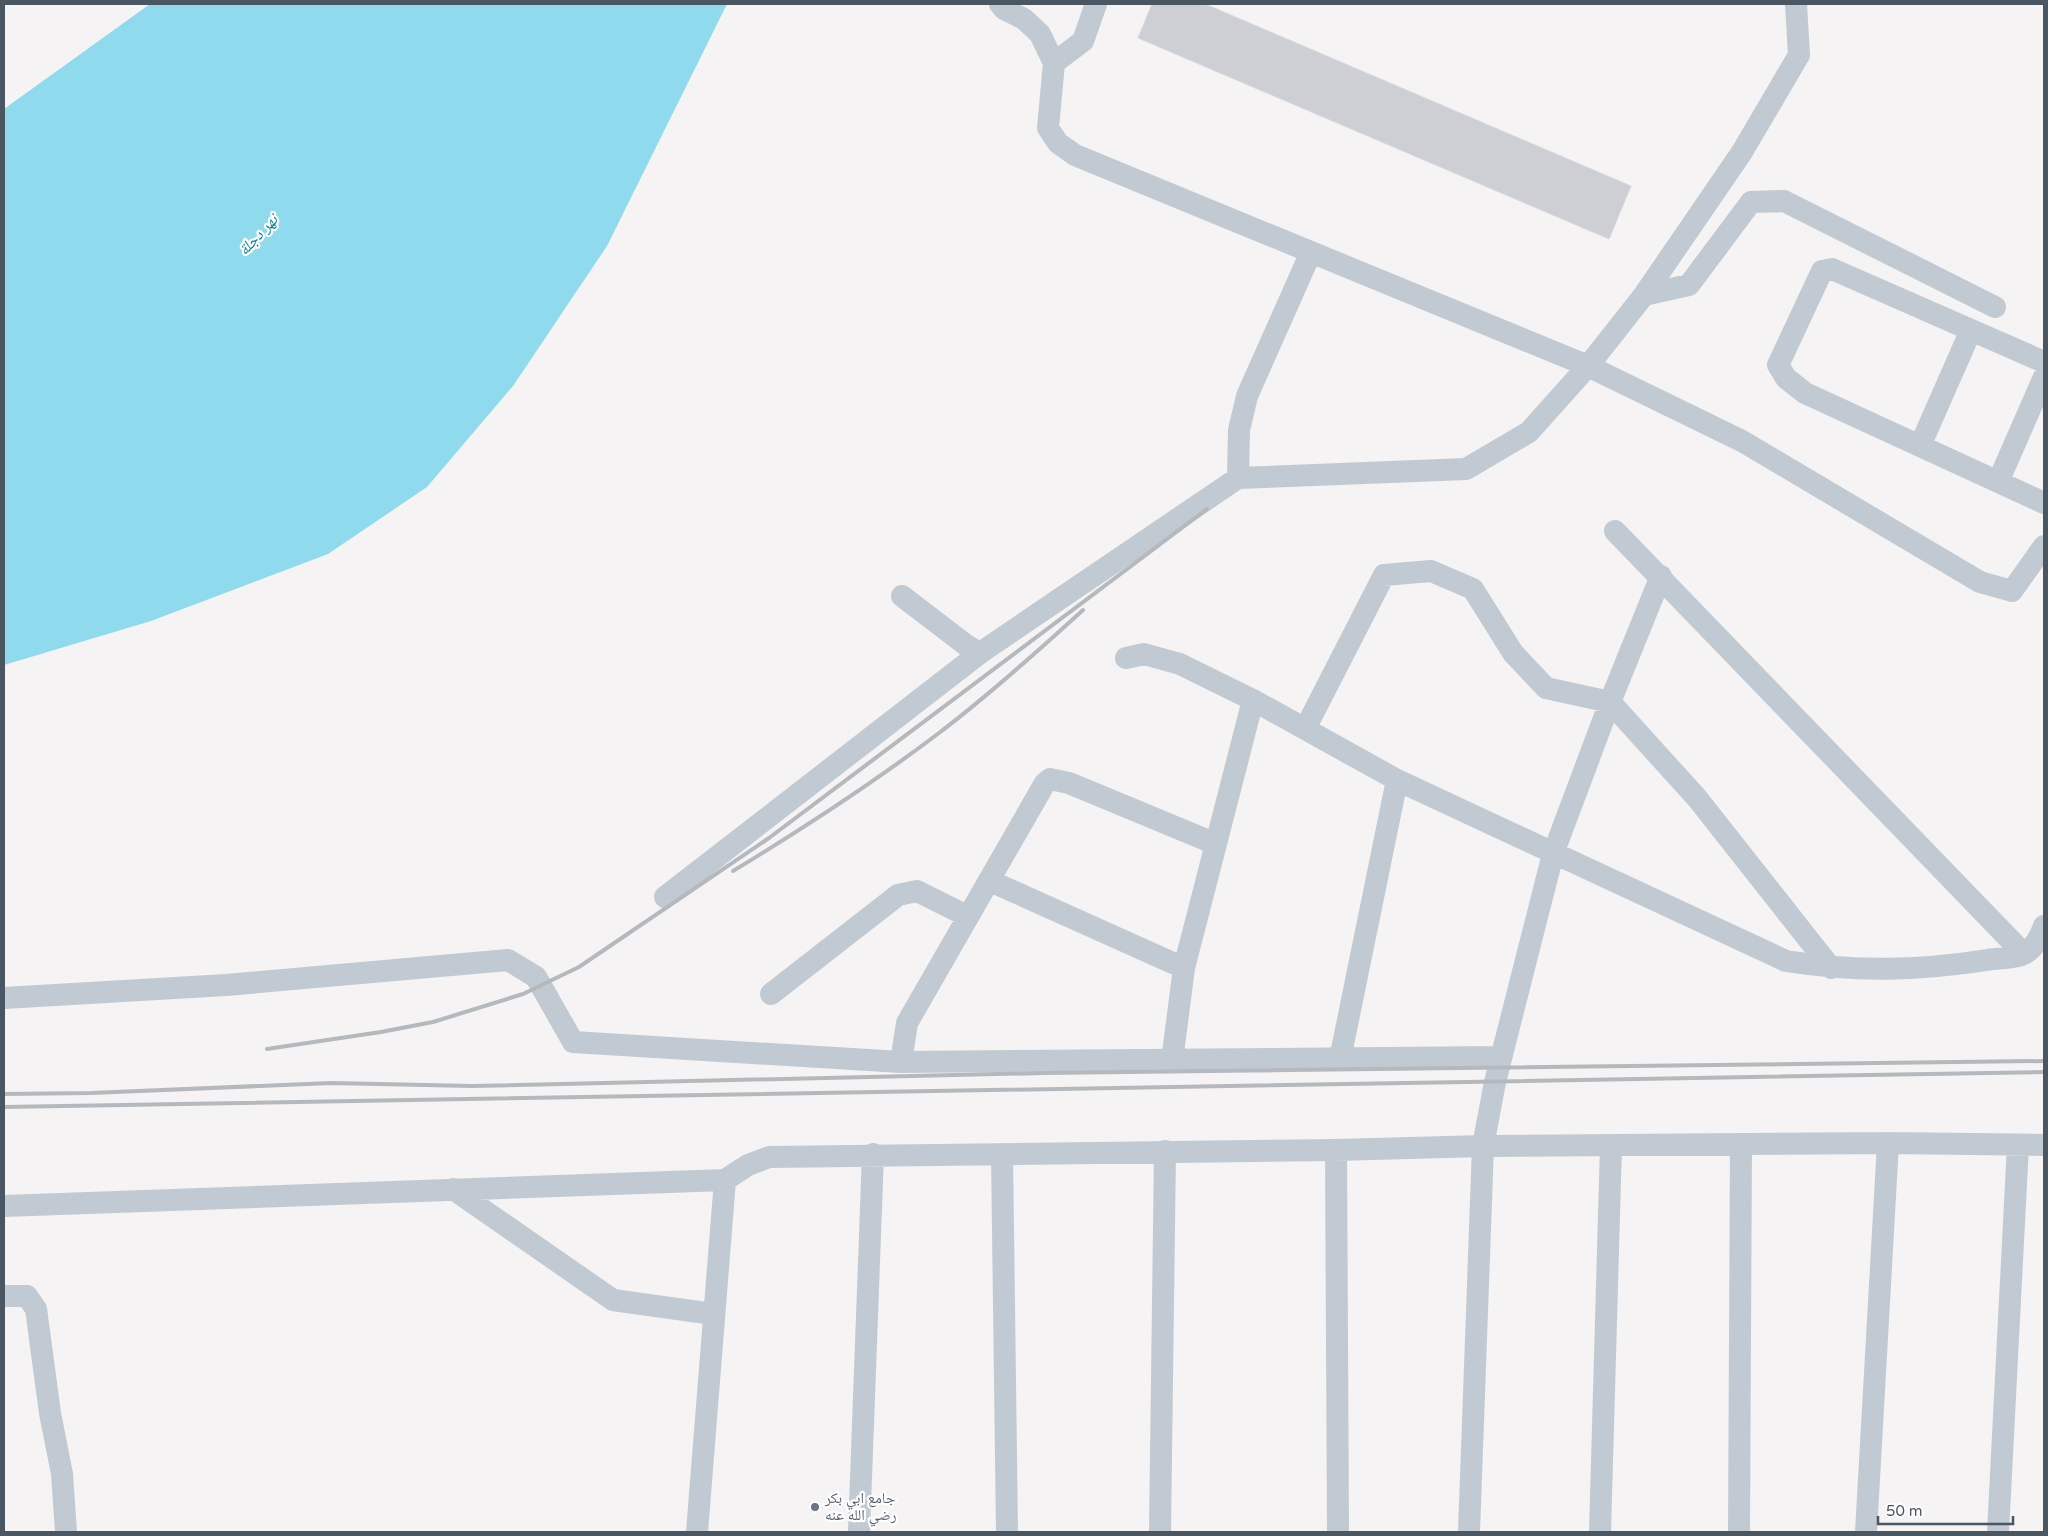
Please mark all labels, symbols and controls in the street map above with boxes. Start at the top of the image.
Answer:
water label: نهر دجلة [234,208,284,260]
place label: جامع ابي بكر رضي الله عنه [824,1489,897,1527]
scale bar [1878,1494,2013,1526]
marker: جامع ابي بكر رضي الله عنه [809,1501,821,1513]
text: 50 m [1886,1502,1923,1520]

